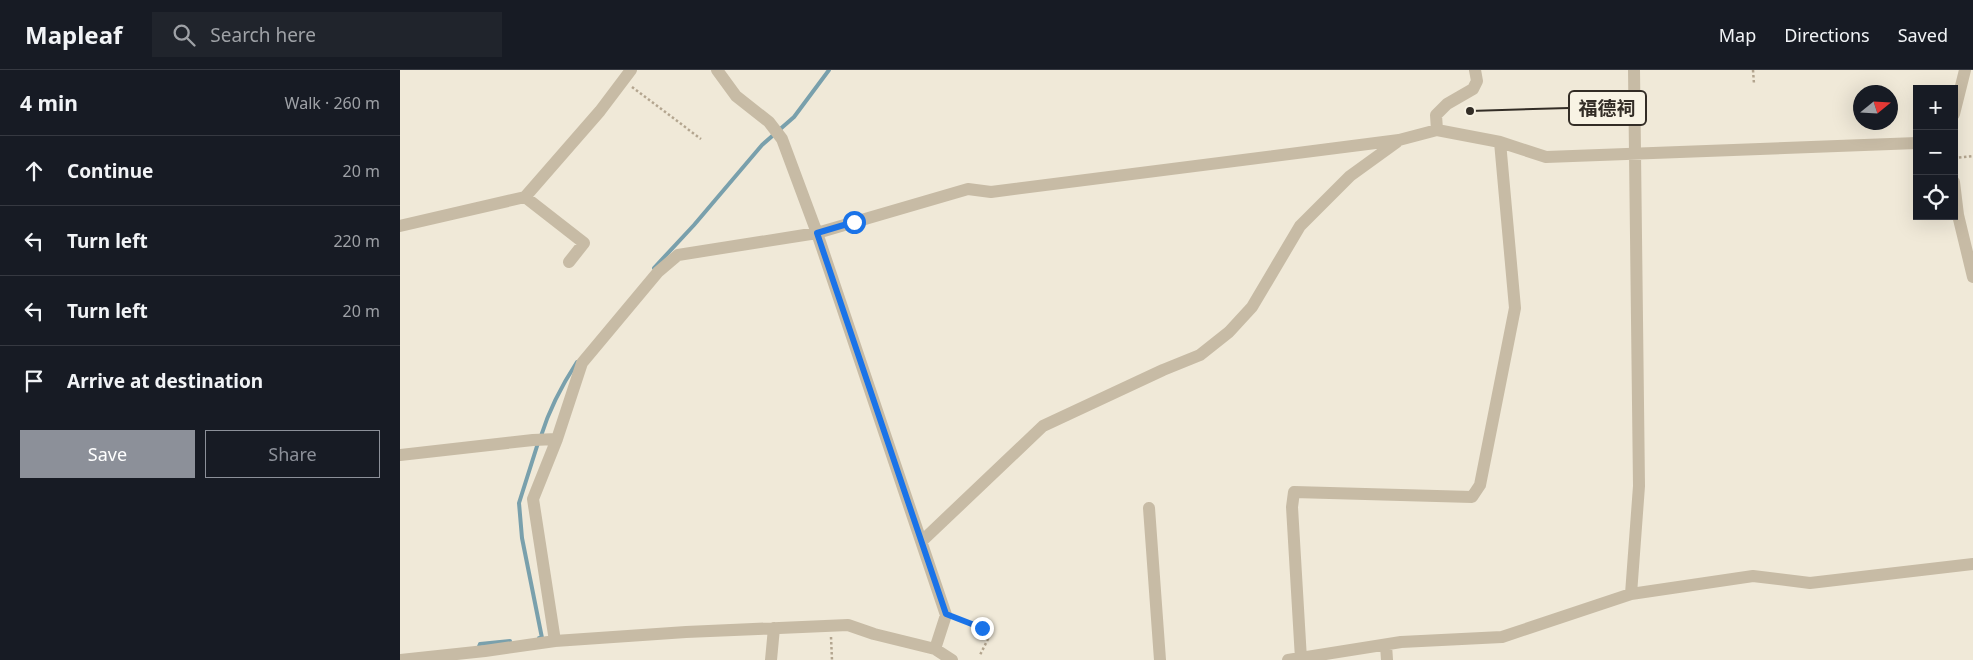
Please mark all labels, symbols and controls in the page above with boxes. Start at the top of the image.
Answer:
search box [152,12,502,57]
text: Mapleaf [25,18,122,51]
icon: search [170,21,198,49]
text: Search here [210,22,316,48]
text: Map [1719,23,1756,47]
text: Directions [1784,23,1870,47]
text: Saved [1898,23,1948,47]
north arrow [1853,85,1898,130]
map controls [1913,85,1958,220]
button: + [1913,85,1958,130]
text: 4 min [20,89,78,117]
callout: 福德祠 [1569,91,1646,125]
text: Walk · 260 m [285,92,380,114]
text: 福德祠 [1578,95,1636,121]
button: − [1913,130,1958,175]
icon: ahead [20,157,48,185]
text: Continue [67,158,153,184]
text: 20 m [343,160,380,182]
button: locate [1913,175,1958,220]
route start [843,211,866,234]
icon: left [20,227,48,255]
text: Turn left [67,228,148,254]
text: 220 m [333,230,380,252]
icon: left [20,297,48,325]
text: Turn left [67,298,148,324]
text: 20 m [343,300,380,322]
icon: arrive [20,367,48,395]
text: Arrive at destination [67,368,263,394]
button: Save [20,430,195,478]
button: Share [205,430,380,478]
route end [971,617,994,640]

